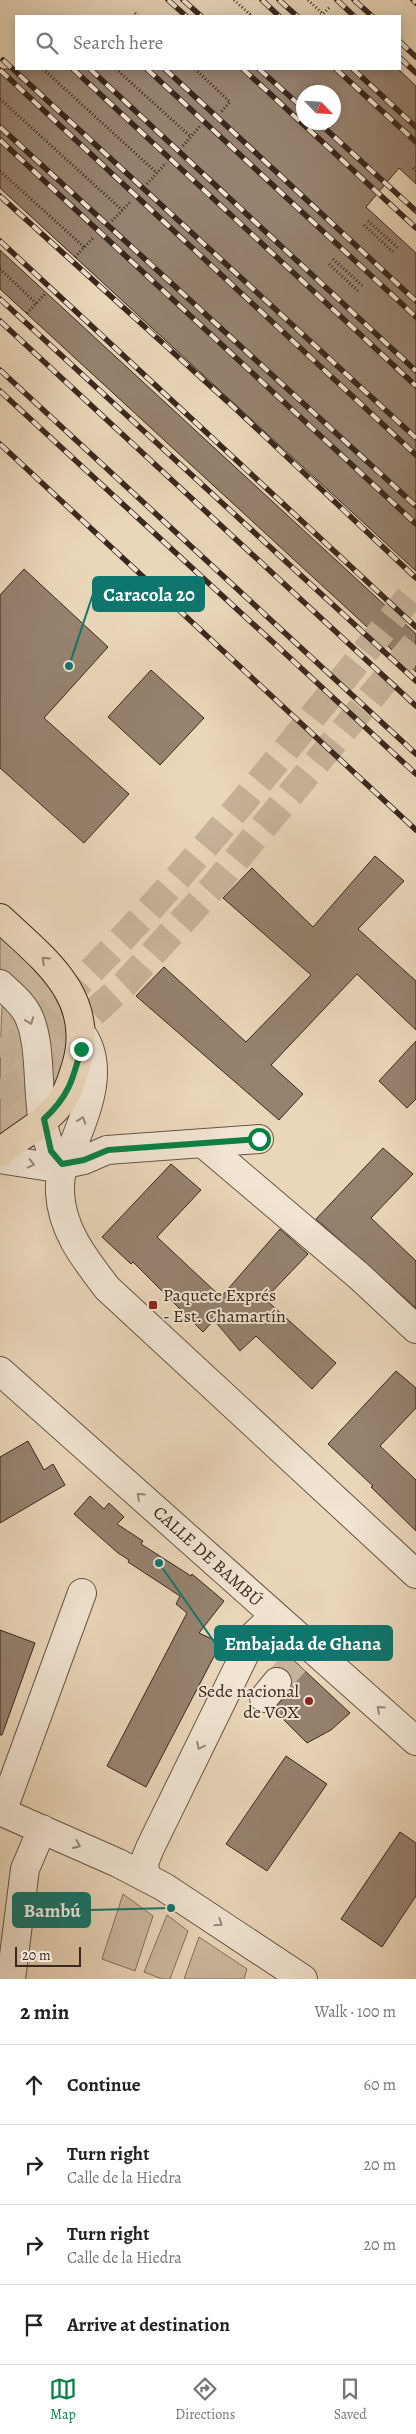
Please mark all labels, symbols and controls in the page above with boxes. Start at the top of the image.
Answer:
search box [15,15,401,70]
icon: search [33,29,61,57]
text: Search here [73,30,163,56]
north arrow [296,85,341,130]
callout: Caracola 20 [93,577,204,611]
text: Caracola 20 [103,582,195,608]
one-way arrow [42,957,51,966]
one-way arrow [24,1017,34,1025]
route end [70,1038,93,1061]
one-way arrow [77,1116,87,1125]
route start [248,1128,271,1151]
one-way arrow [27,1158,36,1169]
place label: Paquete Exprés - Est. Chamartín [163,1283,286,1328]
marker: Paquete Exprés - Est. Chamartín [147,1299,159,1311]
one-way arrow [137,1493,146,1502]
street label: CALLE DE BAMBÚ [148,1500,268,1612]
callout: Embajada de Ghana [215,1626,392,1660]
text: Embajada de Ghana [225,1631,382,1657]
place label: Sede nacional de VOX [198,1679,300,1724]
marker: Sede nacional de VOX [303,1695,315,1707]
one-way arrow [376,1706,385,1715]
one-way arrow [196,1741,206,1750]
one-way arrow [72,1838,81,1849]
callout: Bambú [13,1893,90,1927]
text: Bambú [23,1898,81,1924]
one-way arrow [213,1917,222,1926]
scale bar [15,1944,81,1967]
text: 20 m [22,1946,51,1965]
text: 2 min [20,1998,69,2026]
text: Walk · 100 m [315,2001,396,2023]
icon: ahead [20,2071,48,2099]
text: Continue [67,2072,141,2098]
text: 60 m [364,2074,396,2096]
text: Turn right [67,2141,149,2167]
icon: right [20,2151,48,2179]
text: 20 m [363,2154,396,2176]
text: Calle de la Hiedra [67,2167,182,2189]
text: Turn right [67,2221,149,2247]
icon: right [20,2231,48,2259]
text: 20 m [363,2234,396,2256]
text: Calle de la Hiedra [67,2247,182,2269]
icon: arrive [20,2311,48,2339]
text: Arrive at destination [67,2312,230,2338]
tab: Map [49,2375,77,2424]
tab: Directions [175,2375,235,2424]
tab: Saved [334,2375,367,2424]

